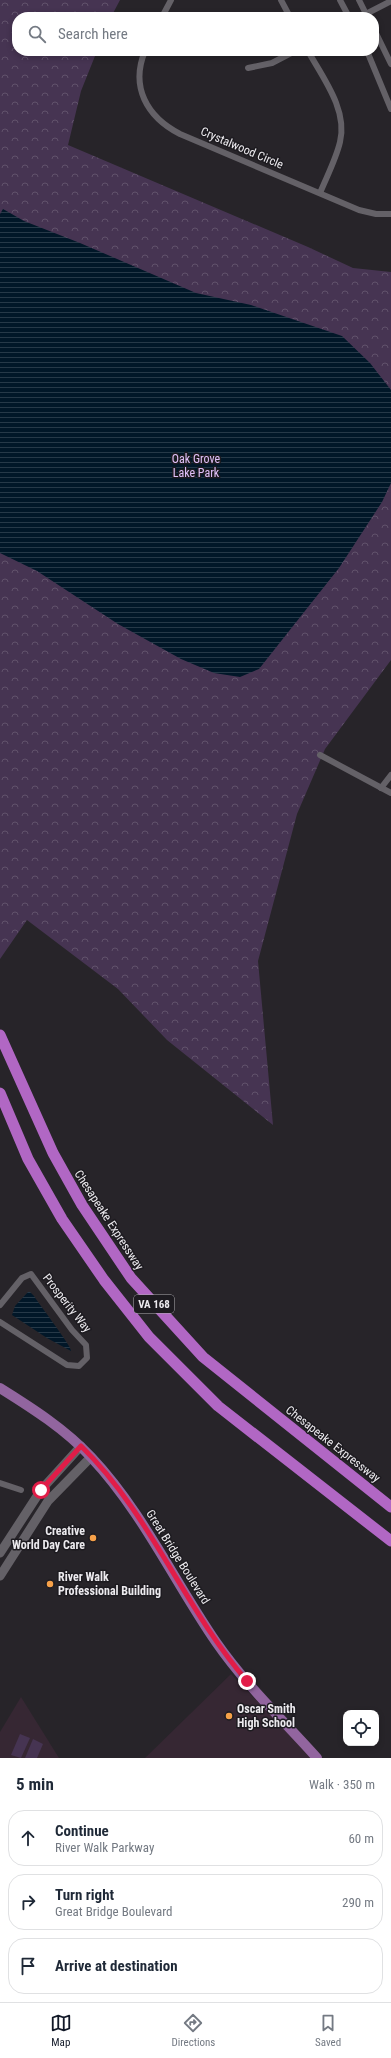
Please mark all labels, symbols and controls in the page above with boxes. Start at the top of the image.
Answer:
search box [12,12,379,56]
icon: search [26,23,48,45]
text: Search here [58,25,128,43]
street label: Crystalwood Circle [198,124,286,172]
park label: Oak Grove Lake Park [172,452,221,480]
street label: Chesapeake Expressway [72,1167,146,1273]
street label: Prosperity Way [40,1271,94,1335]
road number: VA 168 [134,1295,174,1313]
street label: Chesapeake Expressway [283,1403,383,1485]
route start [32,1481,50,1499]
street label: Great Bridge Boulevard [143,1507,213,1607]
place label: Creative World Day Care [12,1524,85,1552]
marker: Creative World Day Care [88,1533,98,1543]
place label: River Walk Professional Building [58,1570,161,1598]
marker: River Walk Professional Building [45,1579,55,1589]
route end [238,1672,256,1690]
place label: Oscar Smith High School [237,1702,296,1730]
map controls [343,1710,379,1746]
button: locate [343,1710,379,1746]
marker: Oscar Smith High School [224,1711,234,1721]
text: 5 min [16,1774,54,1794]
text: Walk · 350 m [309,1777,375,1792]
text: Continue [55,1822,109,1840]
icon: ahead [17,1827,39,1849]
text: 60 m [348,1831,374,1846]
text: River Walk Parkway [55,1840,154,1855]
text: Turn right [55,1886,114,1904]
icon: right [17,1891,39,1913]
text: 290 m [342,1895,374,1910]
text: Great Bridge Boulevard [55,1904,173,1919]
icon: arrive [17,1955,39,1977]
text: Arrive at destination [55,1957,178,1975]
tab: Map [50,2012,72,2049]
tab: Directions [171,2012,215,2049]
tab: Saved [315,2012,341,2049]

